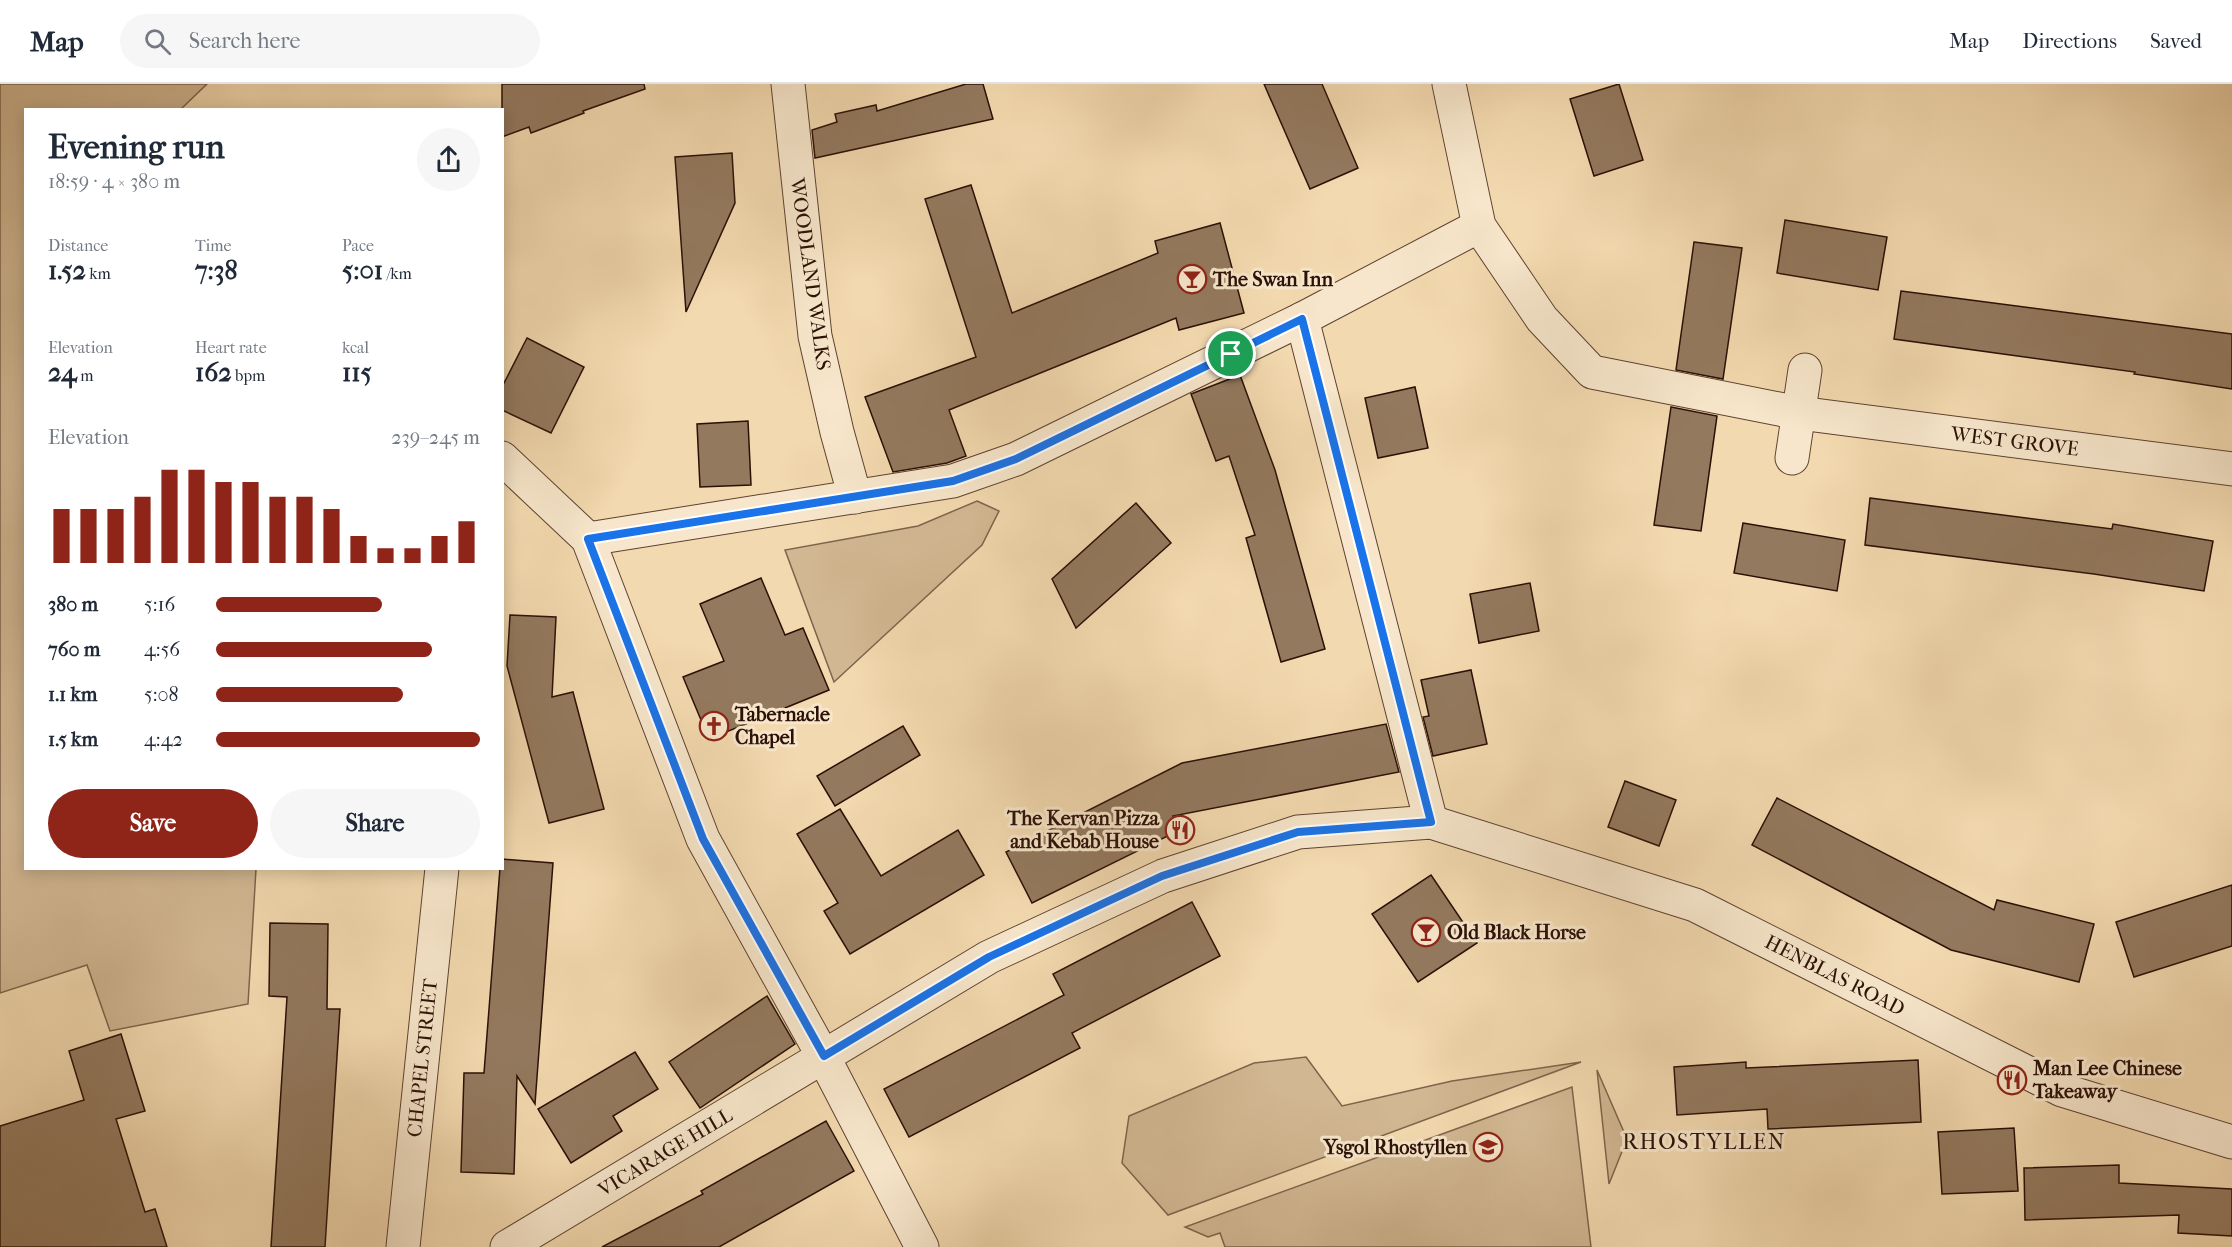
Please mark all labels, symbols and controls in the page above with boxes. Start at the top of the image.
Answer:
search box [120,14,540,68]
text: Map [30,25,84,58]
icon: search [141,25,174,58]
text: Search here [189,28,300,54]
text: Map [1949,29,1989,53]
text: Directions [2022,29,2117,53]
text: Saved [2150,29,2202,53]
text: Evening run [48,128,225,167]
button: share [417,128,480,191]
text: 18:59 · 4 × 380 m [48,170,180,193]
street label: WOODLAND WALKS [785,176,835,372]
text: Distance [48,236,108,255]
text: Time [195,236,231,255]
text: Pace [342,236,374,255]
text: 1.52 [48,255,86,286]
text: 7:38 [195,255,238,286]
text: 5:01 [342,255,383,286]
bar icon: The Swan Inn [1176,263,1208,295]
text: km [86,264,111,283]
text: /km [383,264,412,283]
place label: The Swan Inn [1212,268,1333,291]
pin [1205,328,1256,379]
icon: arrive [1214,337,1247,370]
text: Elevation [48,338,113,357]
text: Heart rate [195,338,267,357]
text: kcal [342,338,369,357]
text: 24 [48,357,77,388]
text: 162 [195,357,232,388]
text: 115 [342,357,372,388]
text: m [77,366,93,385]
text: bpm [232,366,265,385]
street label: WEST GROVE [1949,422,2080,461]
text: Elevation [48,426,129,449]
text: 239–245 m [391,426,480,449]
text: 380 m [48,593,98,616]
text: 5:16 [144,593,175,616]
text: 760 m [48,638,100,661]
text: 4:56 [144,638,180,661]
text: 1.1 km [48,683,97,706]
text: 5:08 [144,683,179,706]
place label: Tabernacle Chapel [734,703,830,749]
church icon: Tabernacle Chapel [698,710,730,742]
text: 1.5 km [48,728,98,751]
text: 4:42 [144,728,183,751]
button: Save [48,789,258,858]
button: Share [270,789,480,858]
place label: The Kervan Pizza and Kebab House [1006,807,1160,853]
restaurant icon: The Kervan Pizza and Kebab House [1164,814,1196,846]
bar icon: Old Black Horse [1410,916,1442,948]
place label: Old Black Horse [1447,921,1586,944]
street label: HENBLAS ROAD [1761,930,1908,1021]
street label: CHAPEL STREET [403,977,442,1138]
place label: Man Lee Chinese Takeaway [2032,1057,2182,1103]
restaurant icon: Man Lee Chinese Takeaway [1996,1064,2028,1096]
street label: VICARAGE HILL [593,1103,737,1202]
district label: RHOSTYLLEN [1622,1129,1786,1155]
school or university icon: Ysgol Rhostyllen [1472,1131,1504,1163]
place label: Ysgol Rhostyllen [1323,1136,1467,1159]

